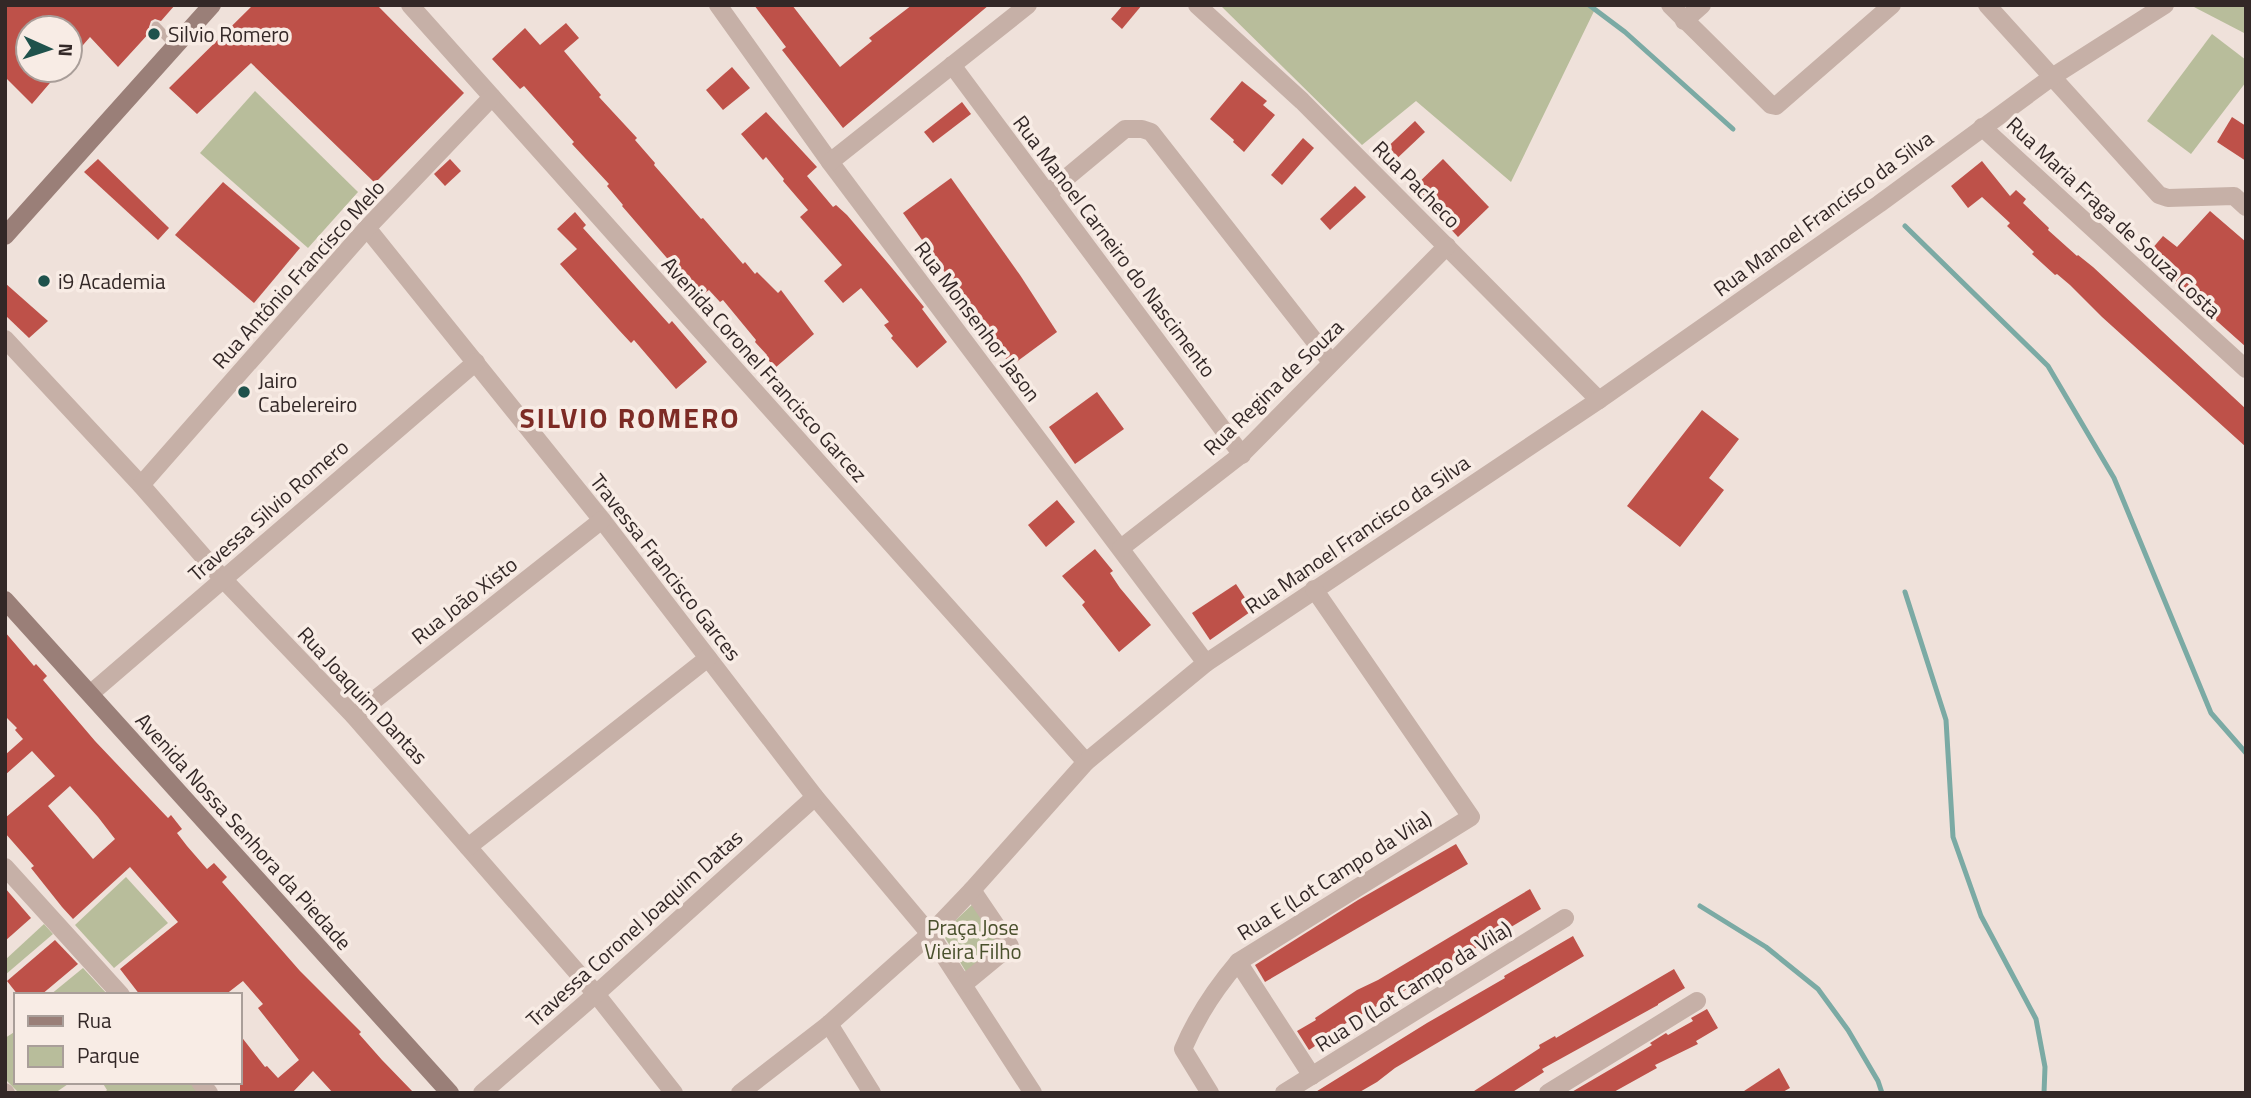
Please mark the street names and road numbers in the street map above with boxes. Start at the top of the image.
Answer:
street label: Rua Manoel Carneiro do Nascimento [1006,108,1224,384]
street label: Rua Maria Fraga de Souza Costa [1999,109,2229,326]
street label: Rua Manoel Francisco da Silva [1706,122,1940,304]
street label: Rua Pacheco [1366,133,1468,235]
street label: Rua Antônio Francisco Melo [204,172,392,376]
street label: Rua Monsenhor Jason [907,234,1049,408]
street label: Avenida Coronel Francisco Garcez [655,249,875,489]
street label: Rua Regina de Souza [1196,311,1351,463]
street label: Travessa Silvio Romero [181,431,355,589]
street label: Rua Manoel Francisco da Silva [1238,446,1476,621]
street label: Travessa Francisco Garces [583,467,749,667]
street label: Rua João Xisto [404,548,524,652]
street label: Rua Joaquim Dantas [290,619,436,771]
street label: Avenida Nossa Senhora da Piedade [128,705,360,957]
street label: Rua E (Lot Campo da Vila) [1230,802,1438,948]
street label: Travessa Coronel Joaquim Datas [518,822,750,1034]
street label: Rua D (Lot Campo da Vila) [1309,913,1517,1059]

